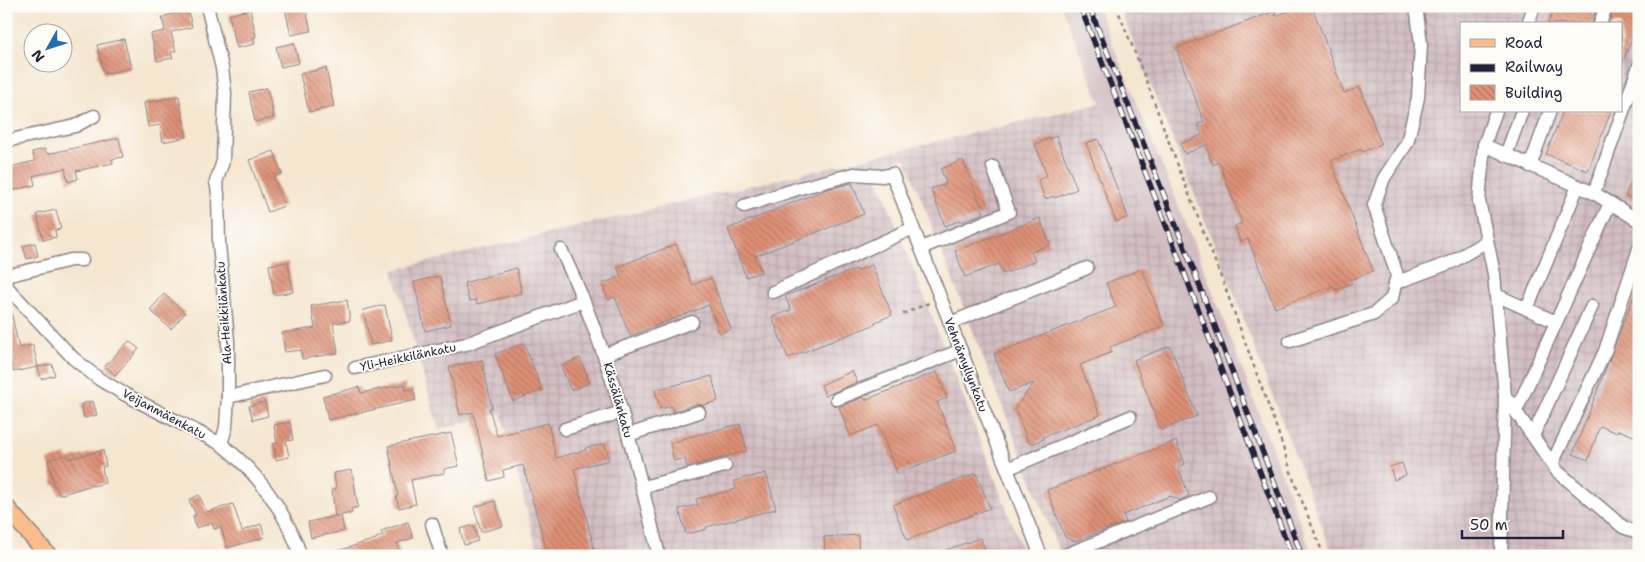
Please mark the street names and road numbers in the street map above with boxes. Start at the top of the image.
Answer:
street label: Ala-Heikkilänkatu [212,261,236,365]
street label: Vehnämyllynkatu [941,316,991,415]
street label: Yli-Heikkilänkatu [358,339,458,375]
street label: Kässälänkatu [600,360,636,440]
street label: Veijanmäenkatu [119,385,209,443]

